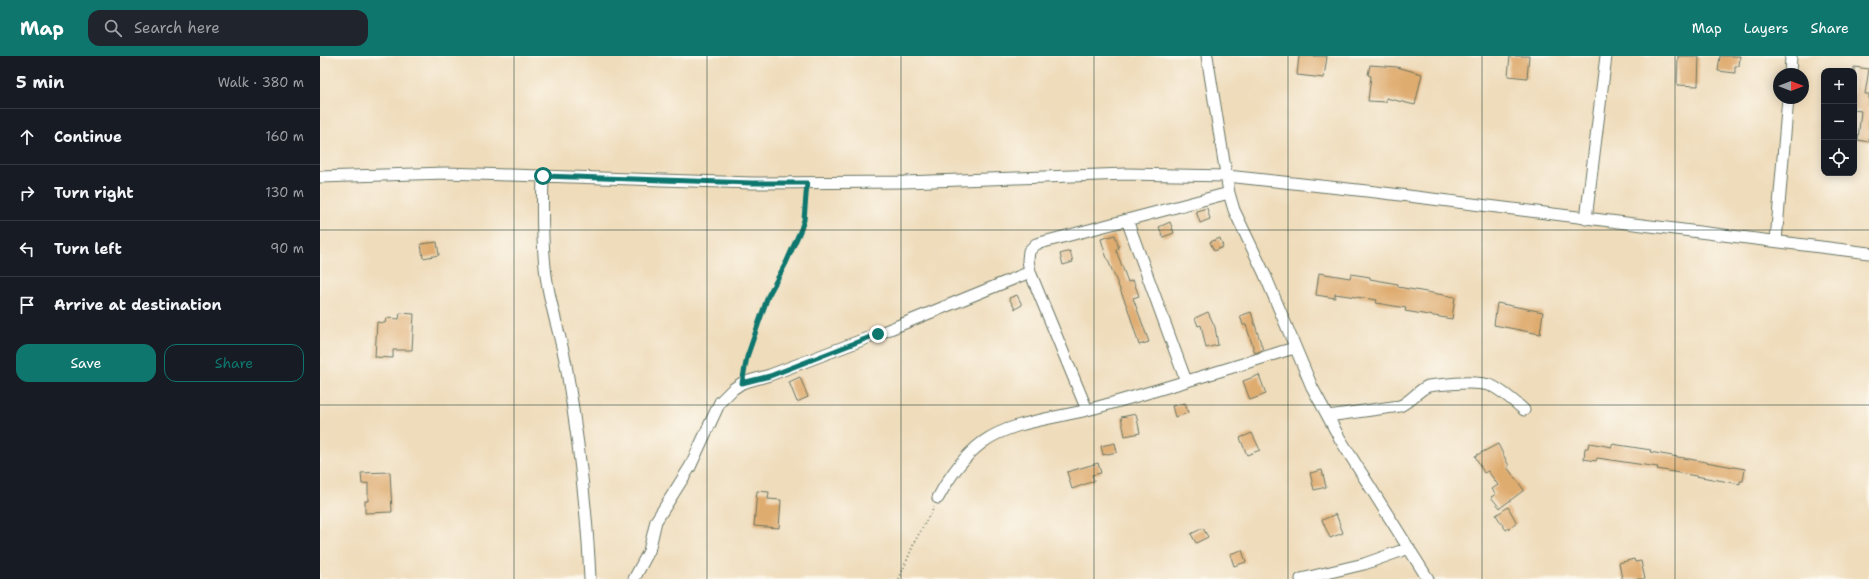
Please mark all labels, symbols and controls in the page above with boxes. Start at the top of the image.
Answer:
search box [88,10,368,46]
text: Map [20,16,64,41]
icon: search [102,17,124,39]
text: Search here [134,18,220,38]
text: Map [1692,19,1722,37]
text: Layers [1744,19,1788,37]
text: Share [1810,19,1849,37]
north arrow [1773,68,1809,104]
map controls [1821,68,1857,176]
button: + [1821,68,1857,104]
text: 5 min [16,71,64,93]
text: Walk · 380 m [218,74,304,91]
button: − [1821,104,1857,140]
icon: ahead [16,126,38,148]
text: Continue [54,127,122,147]
text: 160 m [266,128,304,145]
button: locate [1821,140,1857,176]
route start [534,167,552,185]
icon: right [16,182,38,204]
text: Turn right [54,183,134,203]
text: 130 m [266,184,304,201]
icon: left [16,238,38,260]
text: Turn left [54,239,122,259]
text: 90 m [270,240,304,257]
icon: arrive [16,294,38,316]
text: Arrive at destination [54,295,222,315]
route end [869,325,887,343]
button: Save [16,344,156,382]
button: Share [164,344,304,382]

